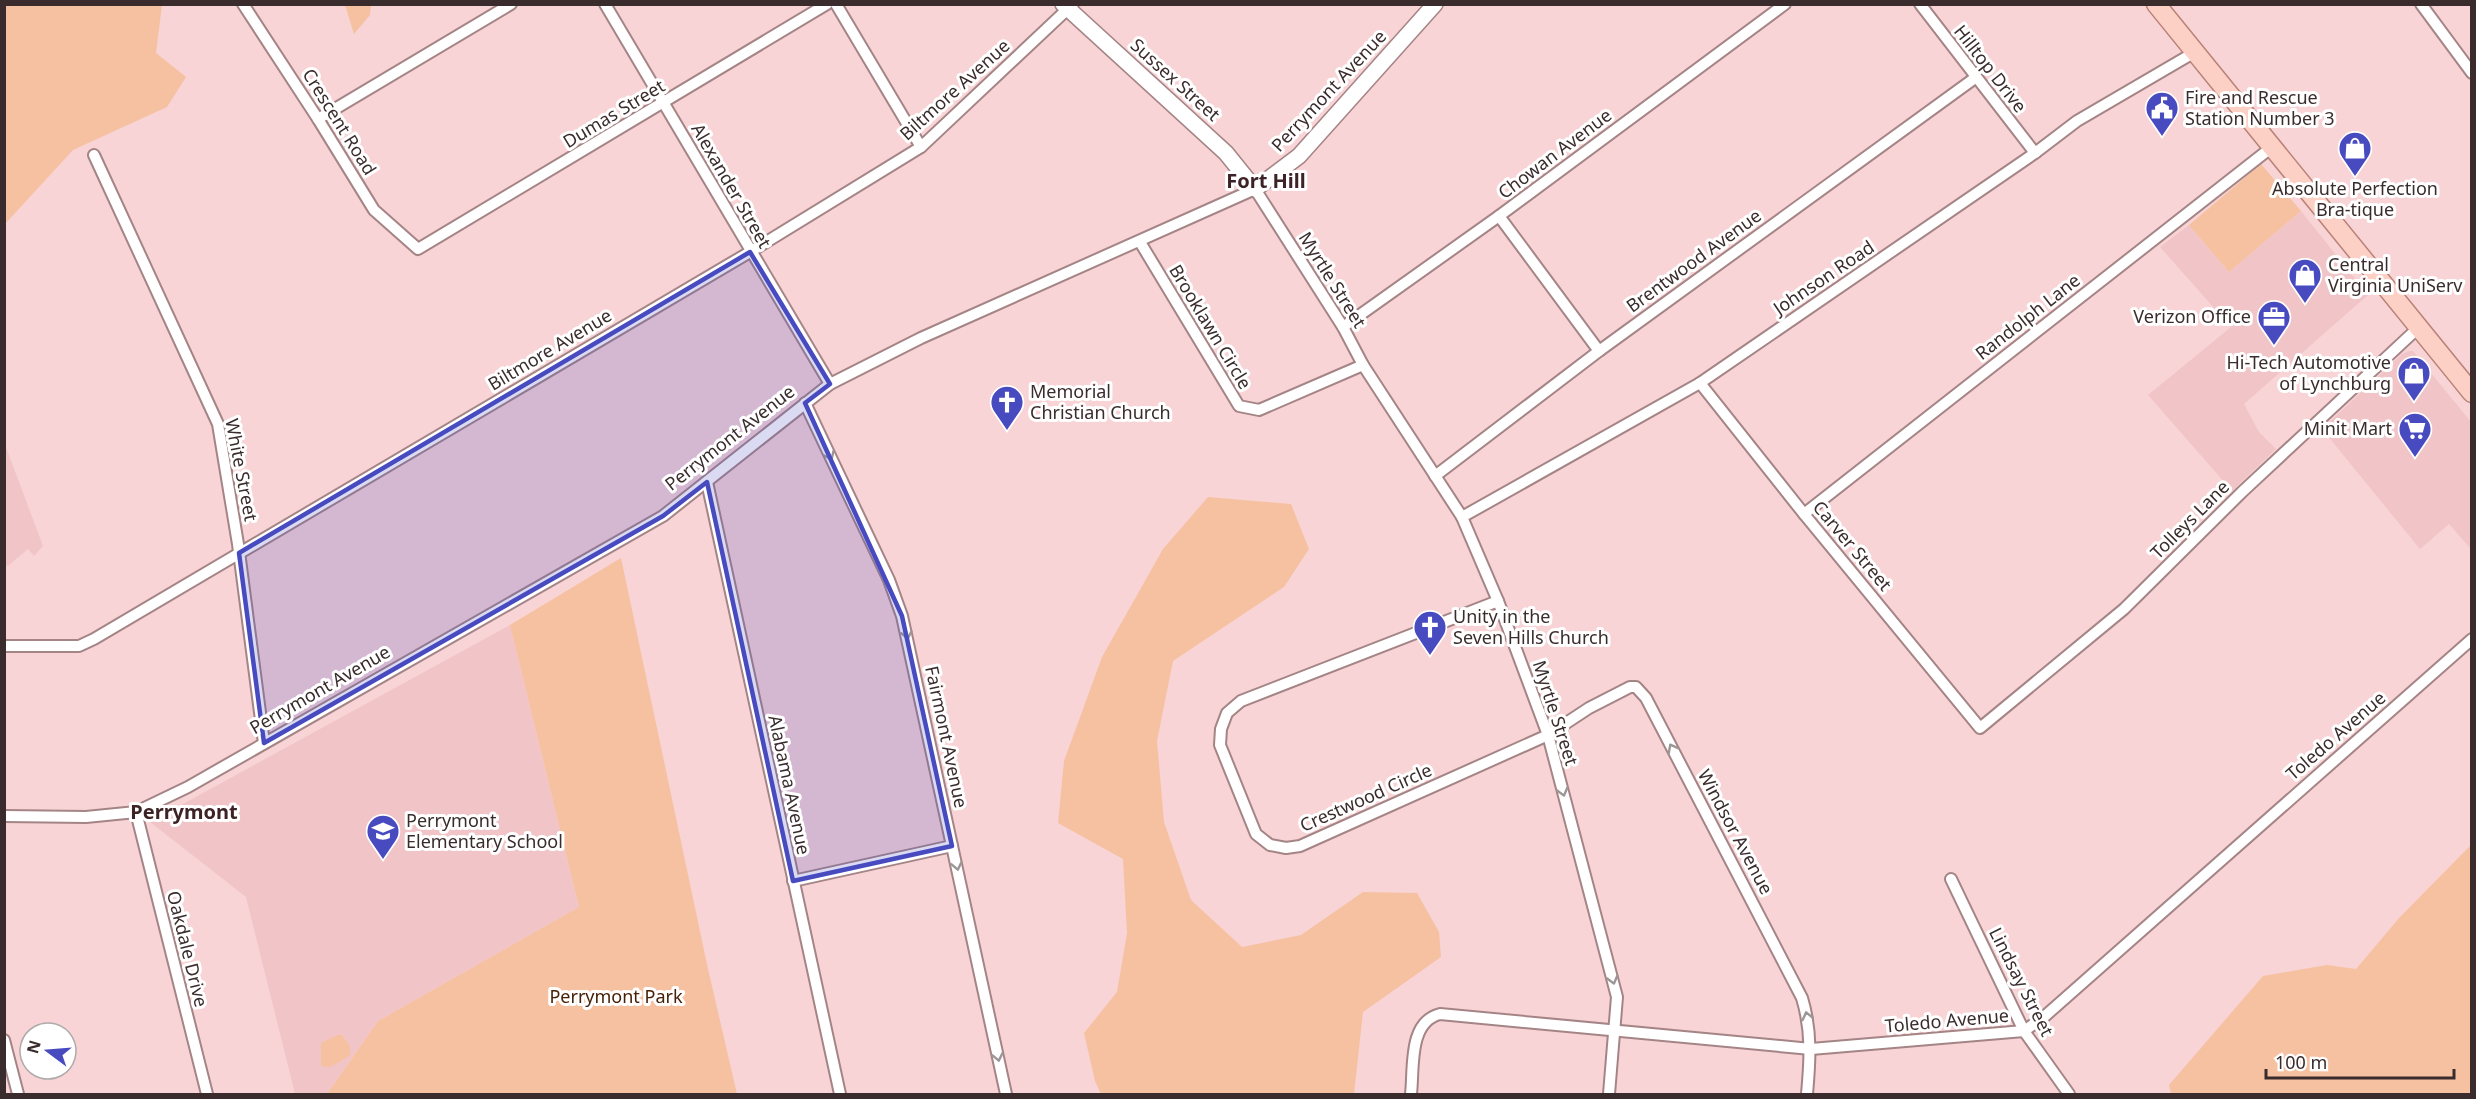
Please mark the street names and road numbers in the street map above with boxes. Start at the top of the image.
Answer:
street label: Hilltop Drive [1949,20,2033,117]
street label: Perrymont Avenue [1266,24,1391,156]
street label: Biltmore Avenue [894,33,1014,145]
street label: Sussex Street [1126,33,1226,126]
street label: Crescent Road [297,64,382,179]
street label: Dumas Street [558,73,669,153]
street label: Chowan Avenue [1493,103,1616,204]
street label: Alexander Street [686,119,778,253]
street label: Brentwood Avenue [1621,203,1766,317]
street label: Myrtle Street [1294,227,1372,333]
street label: Johnson Road [1767,235,1878,321]
street label: Brooklawn Circle [1164,260,1258,393]
street label: Randolph Lane [1970,268,2085,365]
street label: Biltmore Avenue [483,303,616,396]
street label: Perrymont Avenue [660,379,799,495]
street label: White Street [220,416,264,524]
street label: Tolleys Lane [2145,475,2234,564]
street label: Carver Street [1808,495,1898,596]
street label: Perrymont Avenue [245,639,394,739]
street label: Myrtle Street [1528,657,1584,769]
street label: Fairmont Avenue [920,664,974,810]
street label: Toledo Avenue [2281,685,2390,785]
street label: Alabama Avenue [763,713,817,857]
street label: Crestwood Circle [1296,757,1435,837]
street label: Windsor Avenue [1693,765,1779,898]
street label: Oakdale Drive [162,888,214,1009]
street label: Lindsay Street [1984,923,2060,1041]
street label: Toledo Avenue [1884,1003,2010,1037]

